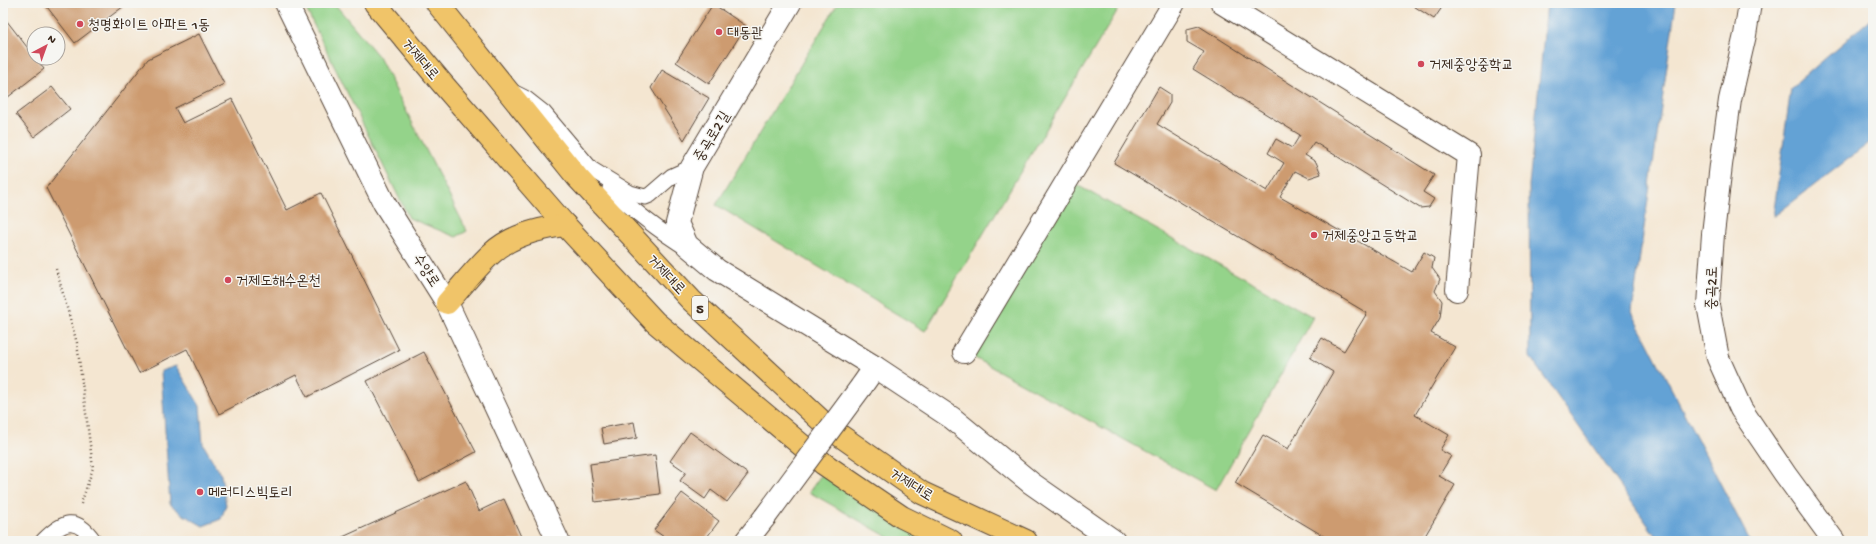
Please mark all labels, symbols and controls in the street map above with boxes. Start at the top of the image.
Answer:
place label: 청명화이트 아파트 1동 [88,17,210,35]
marker: 청명화이트 아파트 1동 [75,19,85,29]
place label: 대동관 [727,25,763,43]
north arrow [26,26,66,66]
marker: 대동관 [714,27,724,37]
text: N [45,33,58,47]
street label: 거제대로 [397,36,442,85]
place label: 거제중앙중학교 [1429,57,1514,75]
marker: 거제중앙중학교 [1416,59,1426,69]
street label: 중곡로2길 [691,109,735,166]
place label: 거제중앙고등학교 [1322,228,1419,246]
marker: 거제중앙고등학교 [1309,230,1319,240]
street label: 수양로 [408,251,443,291]
street label: 거제대로 [642,252,689,299]
street label: 중곡2로 [1704,266,1722,310]
place label: 거제도해수온천 [236,273,321,291]
marker: 거제도해수온천 [223,275,233,285]
road number: 5 [692,296,708,320]
street label: 거제대로 [886,465,936,506]
place label: 메러디스빅토리 [208,485,293,503]
marker: 메러디스빅토리 [195,487,205,497]

